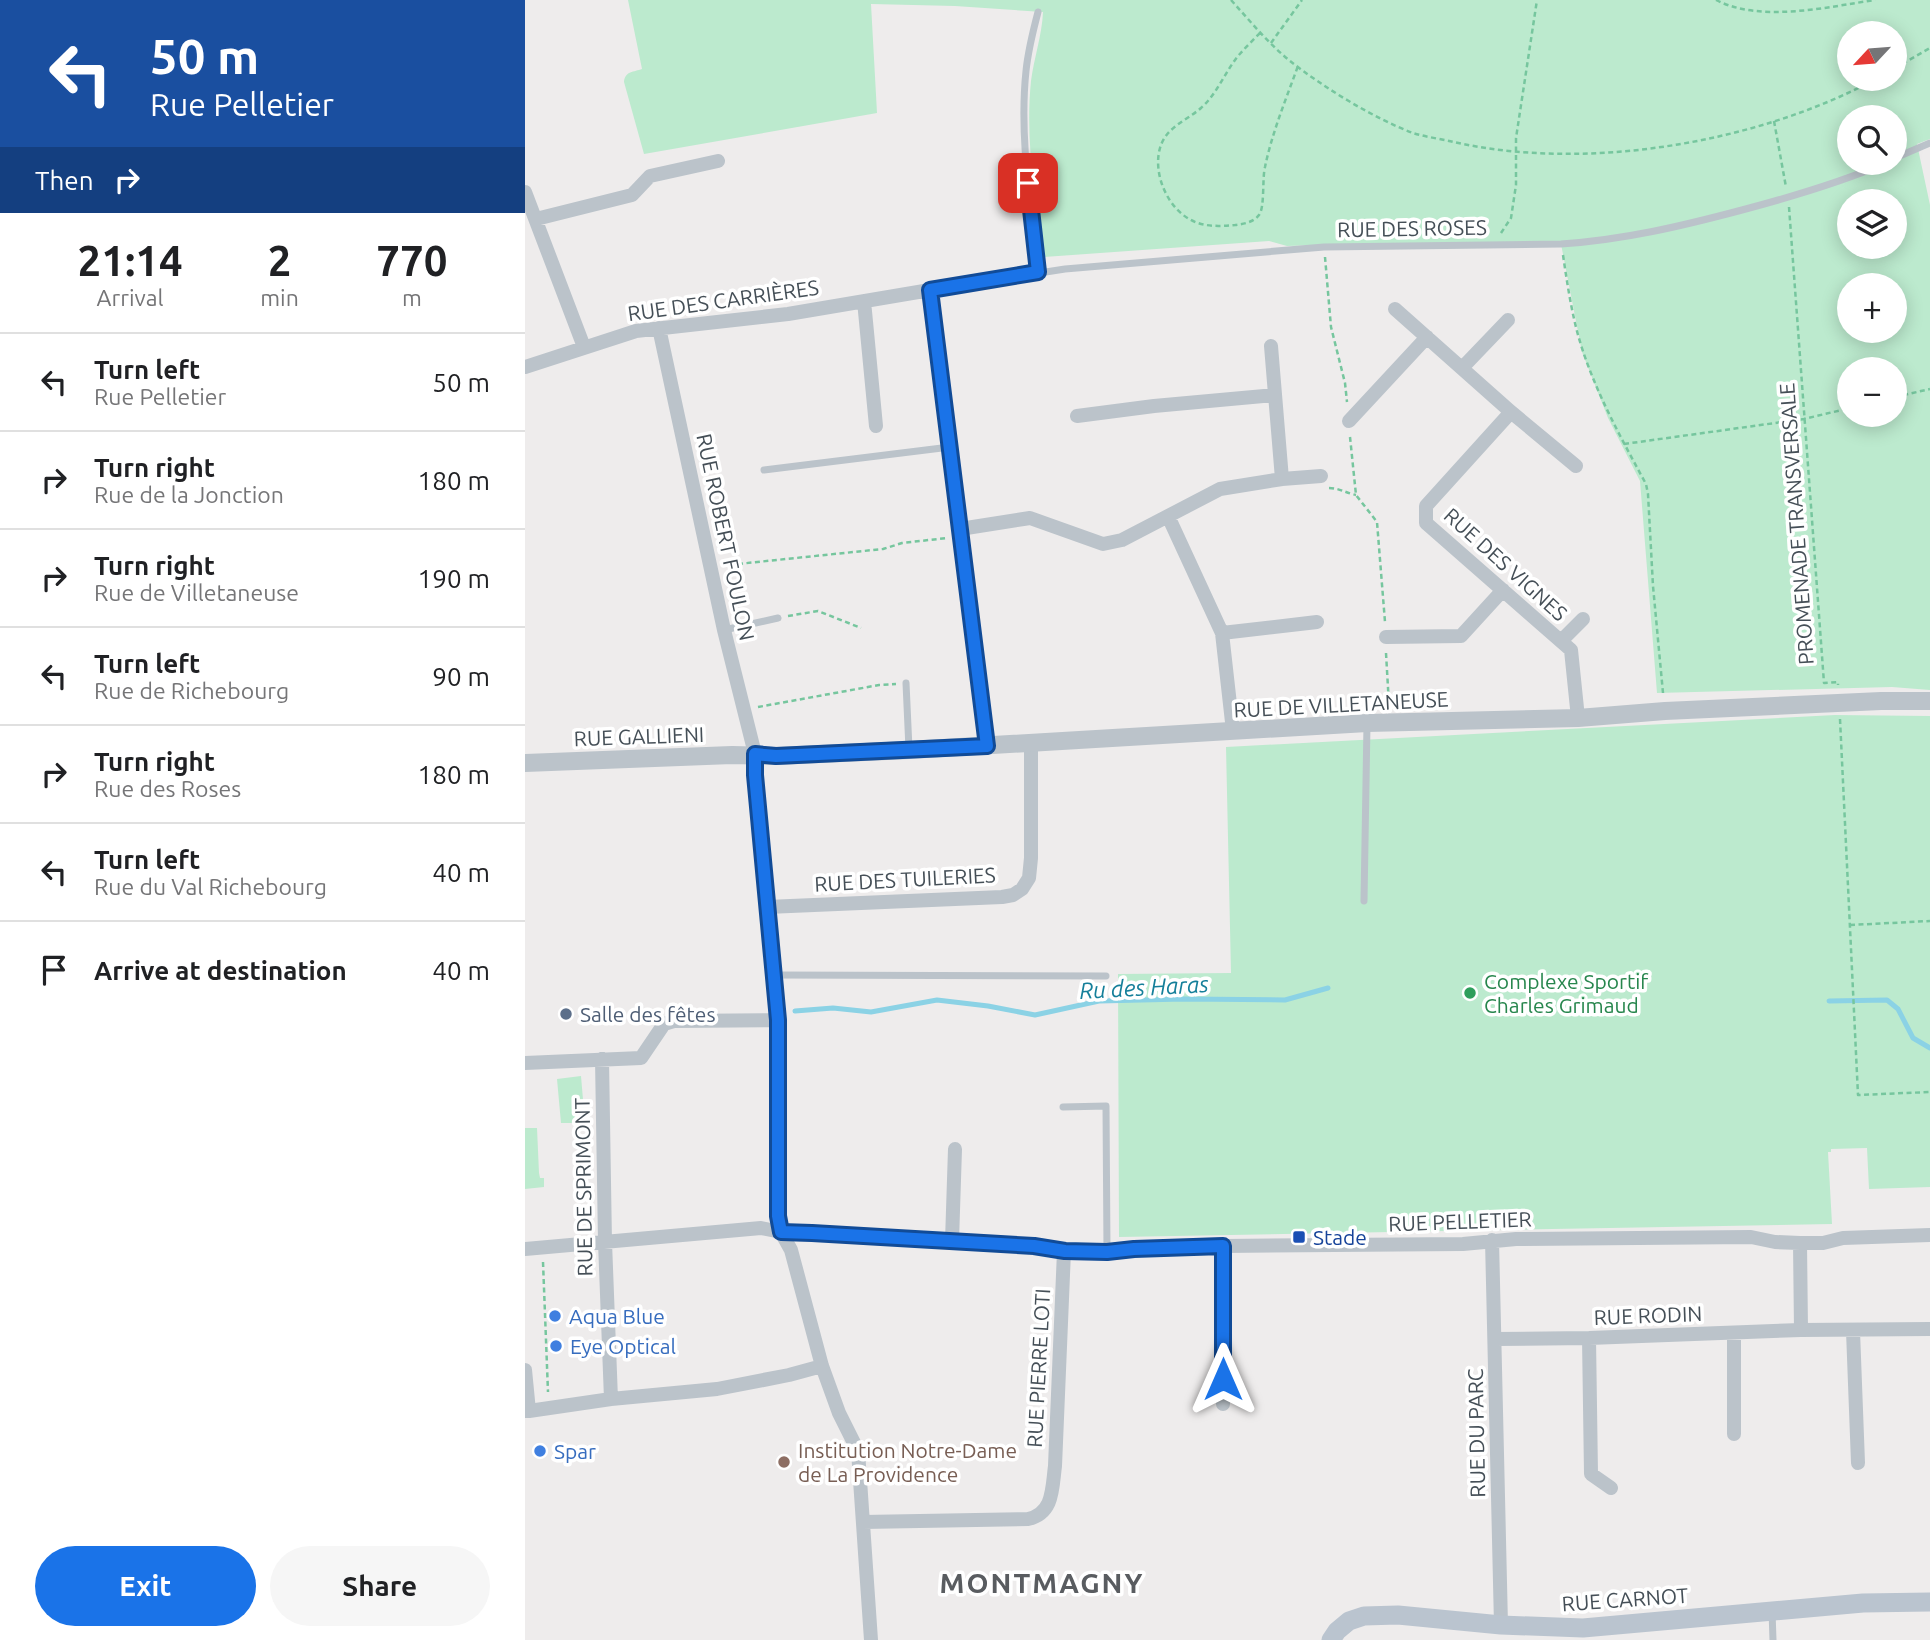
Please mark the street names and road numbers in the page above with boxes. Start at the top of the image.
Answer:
street label: RUE DES ROSES [1337,215,1487,241]
street label: RUE DES CARRIÈRES [626,275,820,325]
street label: PROMENADE TRANSVERSALE [1774,382,1818,666]
street label: RUE ROBERT FOULON [692,431,760,643]
street label: RUE DES VIGNES [1440,503,1572,625]
street label: RUE DE VILLETANEUSE [1233,686,1449,722]
street label: RUE GALLIENI [573,722,705,750]
street label: RUE DES TUILERIES [814,862,996,896]
street label: RUE DE SPRIMONT [569,1097,597,1277]
street label: RUE PELLETIER [1388,1207,1532,1235]
street label: RUE PIERRE LOTI [1022,1288,1054,1448]
street label: RUE RODIN [1593,1301,1703,1329]
street label: RUE DU PARC [1463,1368,1489,1498]
street label: RUE CARNOT [1561,1583,1689,1615]

